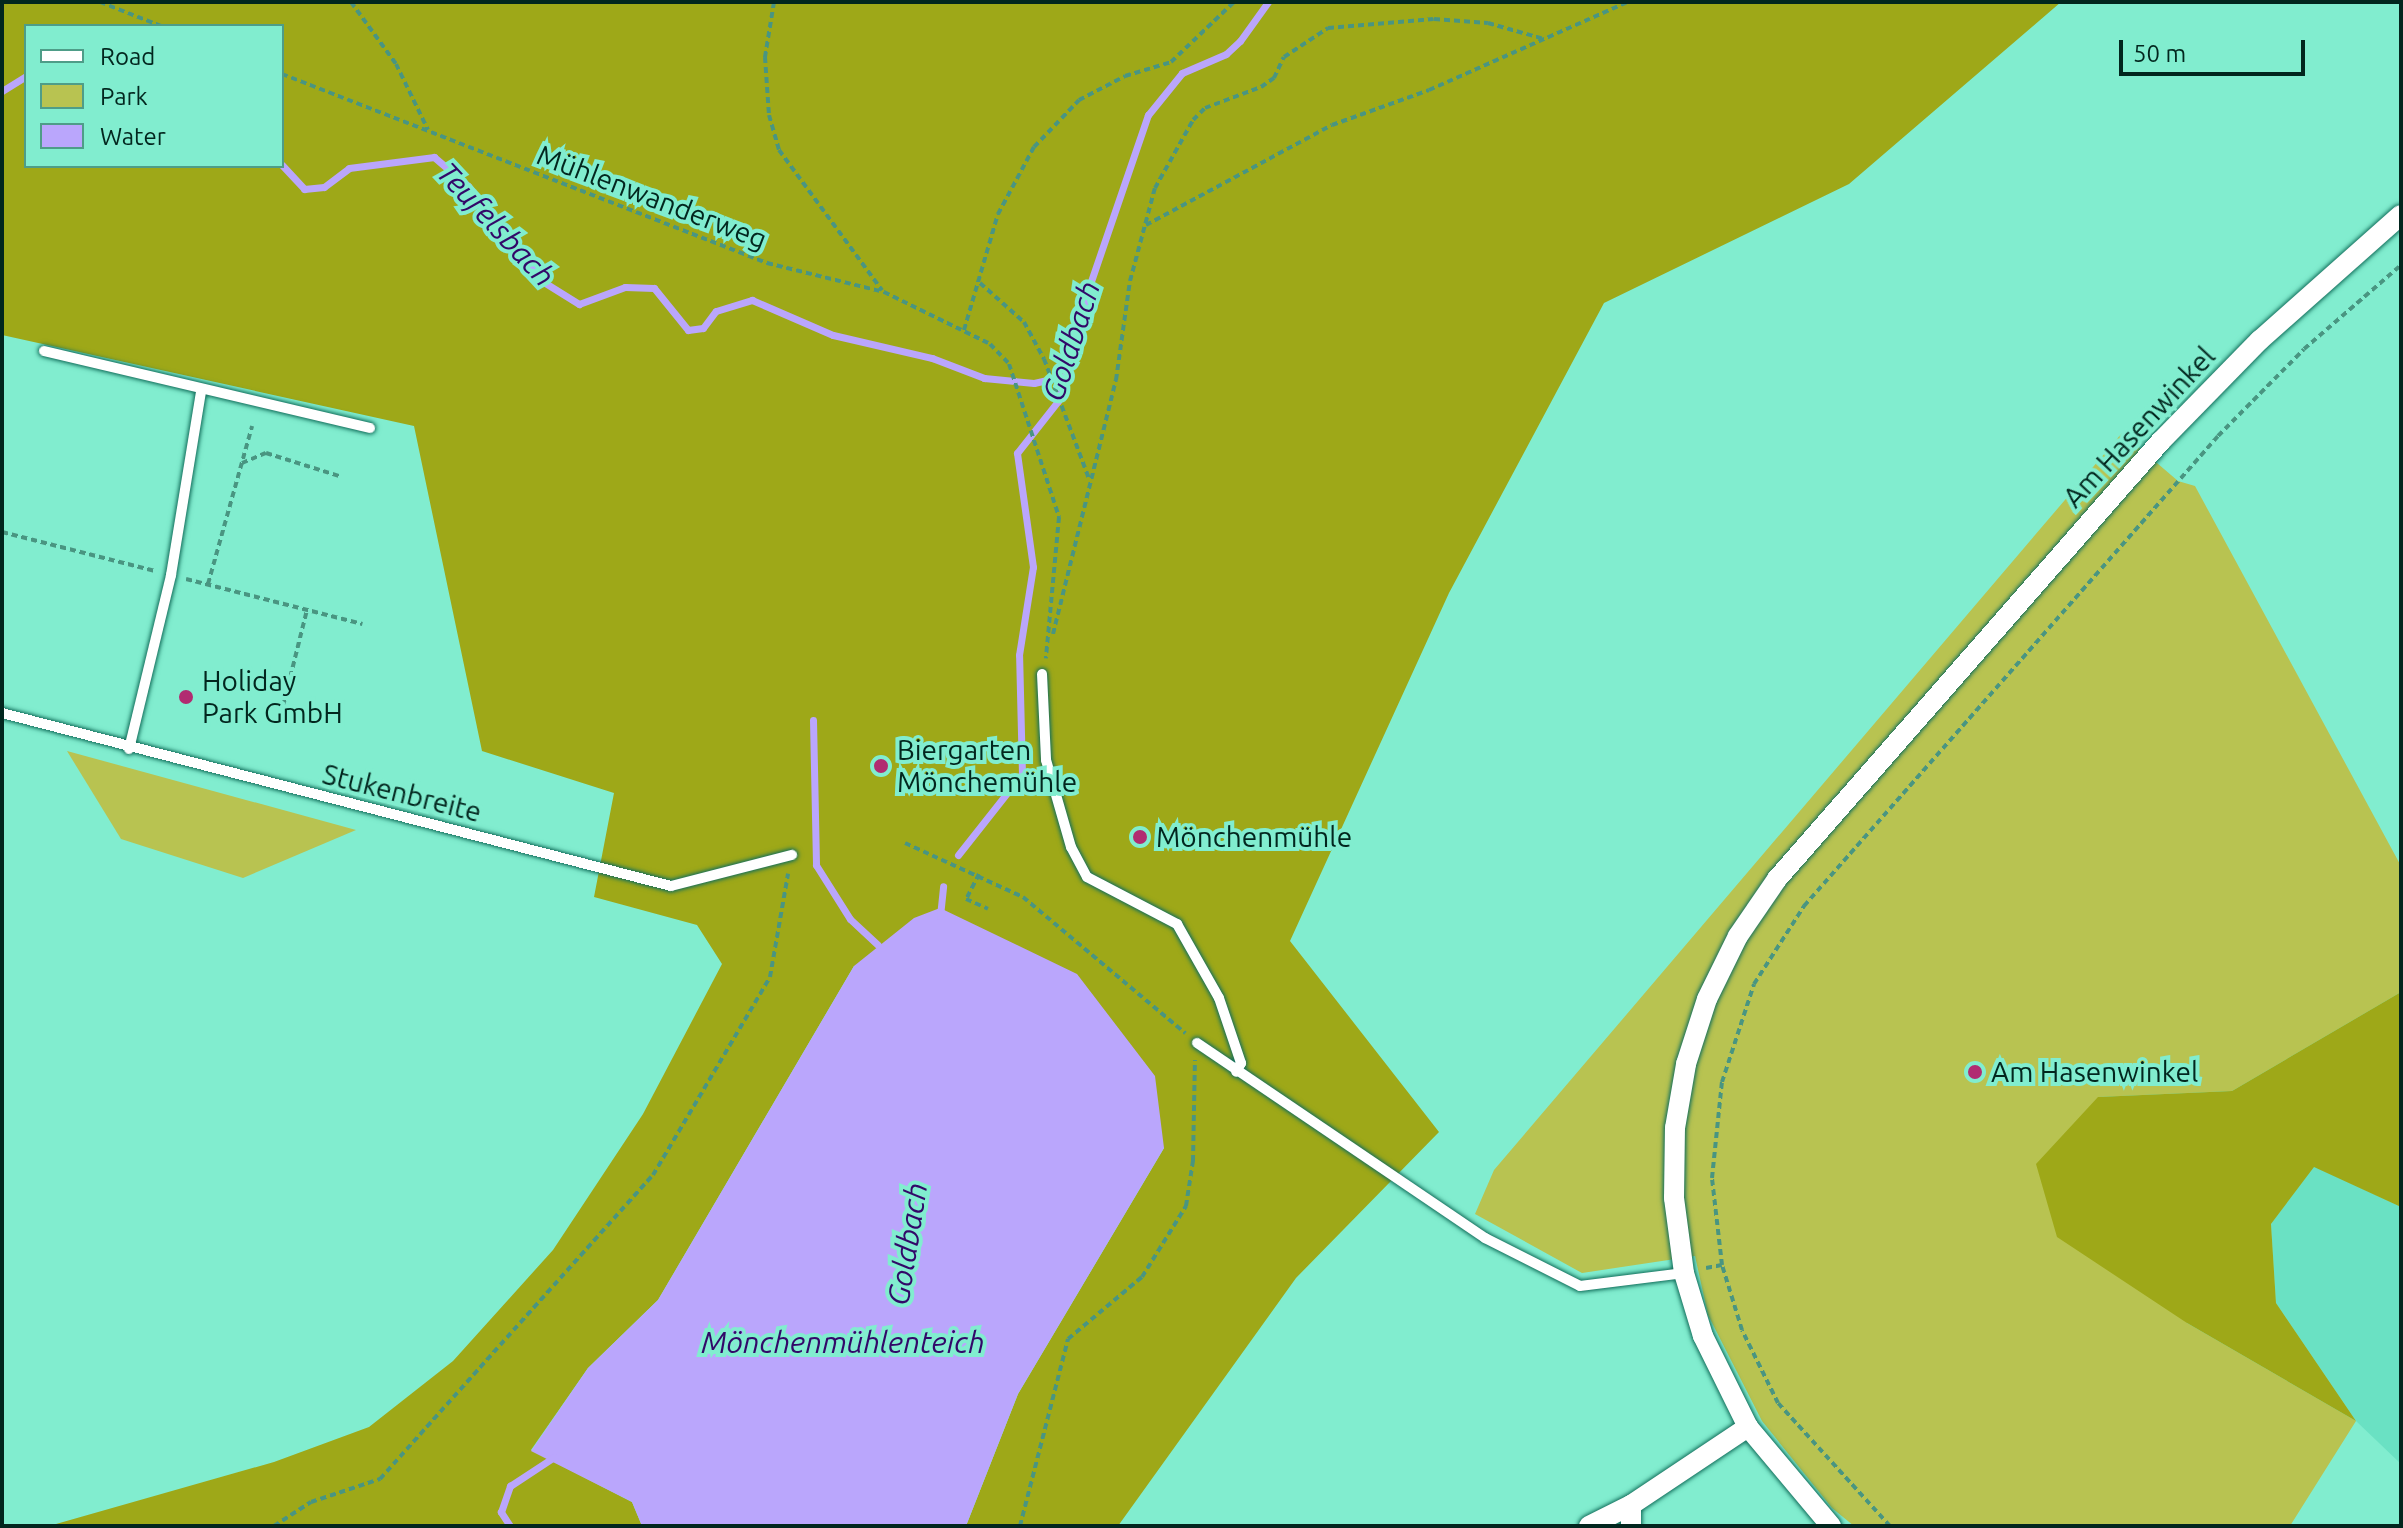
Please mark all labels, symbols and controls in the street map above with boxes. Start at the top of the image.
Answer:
legend [24,24,284,168]
scale bar [2123,24,2309,74]
text: 50 m [2133,40,2186,67]
text: Road [100,43,155,70]
text: Park [100,83,148,110]
text: Water [100,123,166,150]
street label: Mühlenwanderweg [532,138,772,256]
water label: Teufelsbach [430,155,562,293]
water label: Goldbach [1035,277,1107,405]
street label: Am Hasenwinkel [2056,340,2222,514]
place label: Holiday Park GmbH [202,664,343,730]
marker: Holiday Park GmbH [177,688,195,706]
place label: Biergarten Mönchemühle [897,733,1077,799]
street label: Stukenbreite [319,757,485,829]
marker: Biergarten Mönchemühle [872,757,890,775]
place label: Mönchenmühle [1156,820,1352,854]
marker: Mönchenmühle [1131,828,1149,846]
place label: Am Hasenwinkel [1991,1055,2198,1089]
marker: Am Hasenwinkel [1966,1063,1984,1081]
water label: Goldbach [880,1180,934,1308]
water label: Mönchenmühlenteich [701,1324,985,1360]

